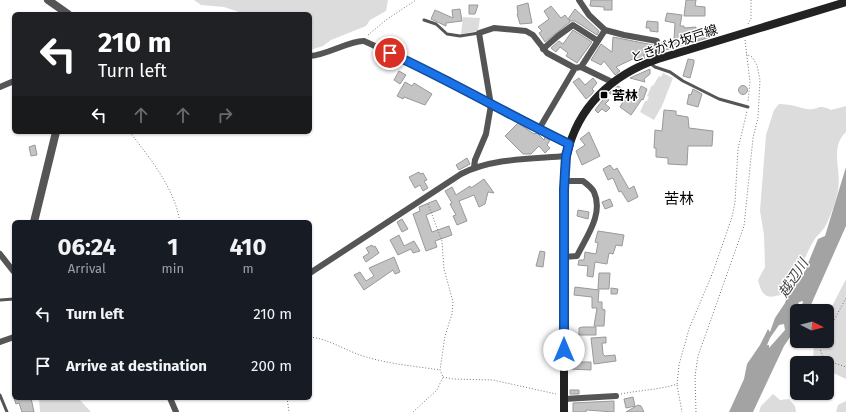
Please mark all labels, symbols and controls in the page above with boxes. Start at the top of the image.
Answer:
street label: ときがわ坂戸線 [629,22,720,65]
text: 210 m [98,26,172,59]
icon: left [32,28,84,80]
pin [373,36,407,70]
icon: arrive [379,42,401,64]
text: Turn left [98,60,167,82]
place label: 苦林 [612,88,638,103]
marker: 苦林 [599,90,609,100]
icon: left [88,104,110,126]
icon: ahead [130,104,152,126]
icon: ahead [172,104,194,126]
icon: right [214,104,236,126]
district label: 苦林 [664,190,694,208]
text: 06:24 [57,233,116,261]
text: 1 [167,233,178,261]
text: 410 [230,233,267,261]
water label: 越辺川 [775,254,813,301]
text: Arrival [68,261,106,276]
text: min [162,261,184,276]
text: m [242,261,254,276]
icon: left [32,303,54,325]
north arrow [790,304,834,348]
map controls [790,304,834,400]
text: Turn left [66,305,124,323]
text: 210 m [253,305,292,323]
position arrow [543,329,585,371]
icon: arrive [32,355,54,377]
button: sound [790,356,834,400]
text: Arrive at destination [66,357,207,375]
text: 200 m [251,357,292,375]

